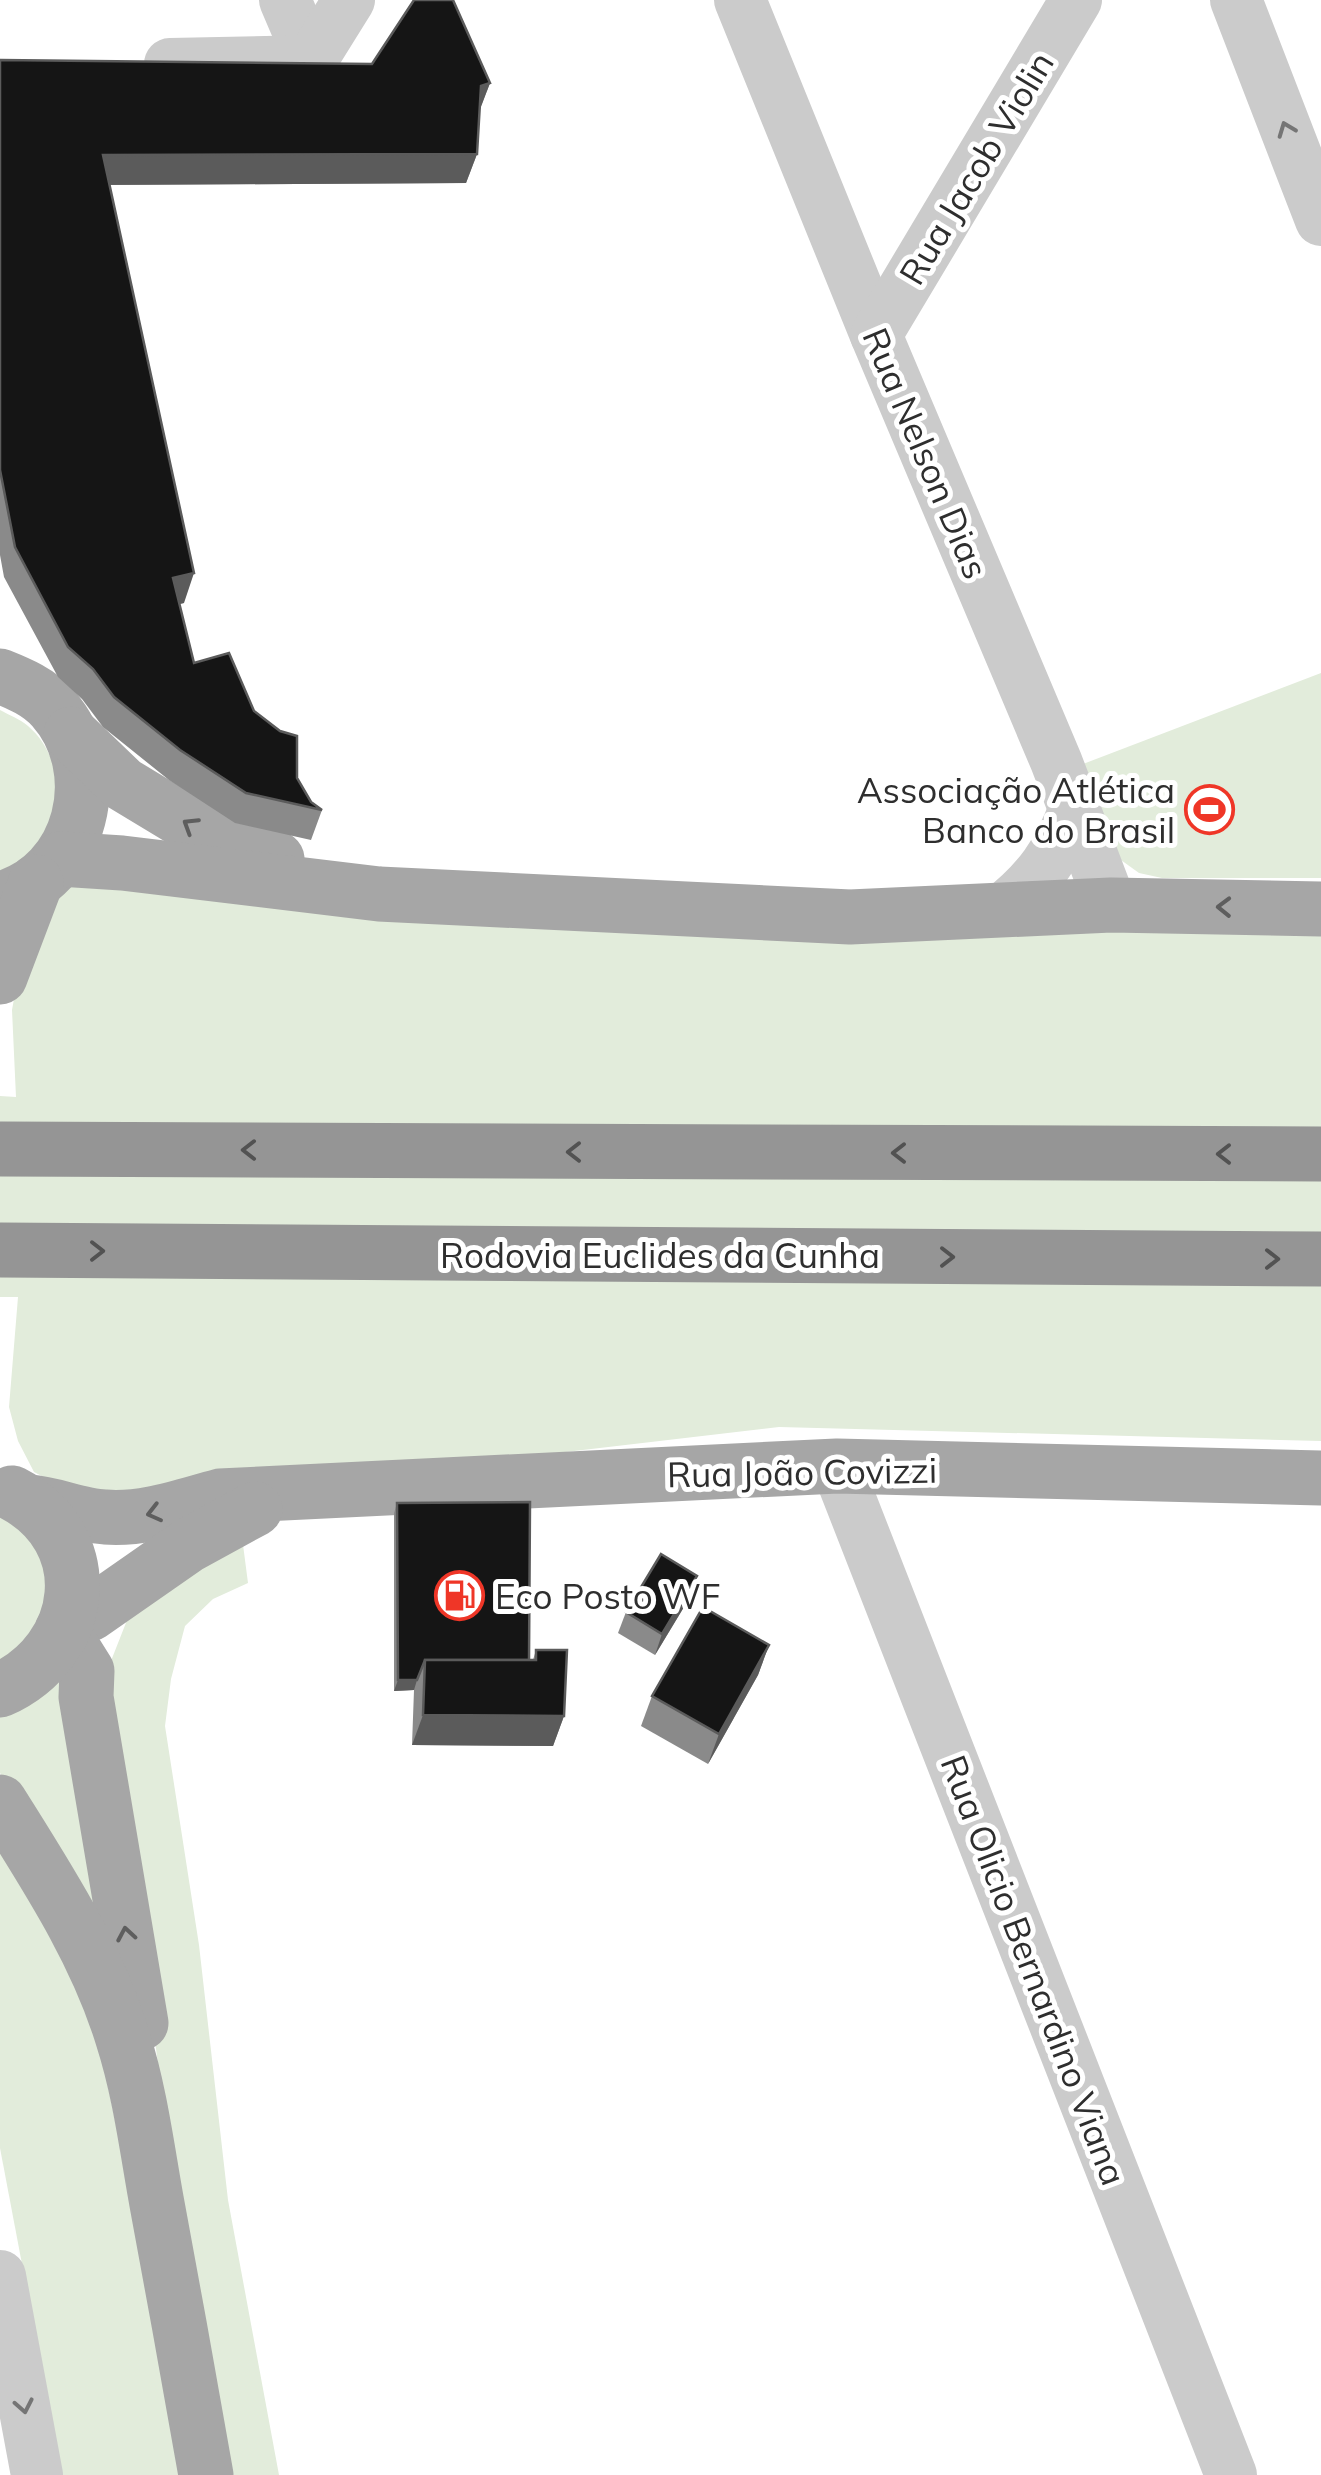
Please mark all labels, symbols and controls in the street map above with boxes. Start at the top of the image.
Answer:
street label: Rua Jacob Violin [889,43,1063,293]
one-way arrow [1277,121,1297,138]
street label: Rua Nelson Dias [853,321,999,585]
place label: Associação Atlética Banco do Brasil [857,768,1175,852]
sports icon: Associação Atlética Banco do Brasil [1184,784,1236,836]
one-way arrow [183,818,201,837]
one-way arrow [1215,897,1231,918]
one-way arrow [240,1140,256,1161]
one-way arrow [565,1141,581,1162]
one-way arrow [890,1142,906,1163]
one-way arrow [1215,1143,1231,1164]
street label: Rodovia Euclides da Cunha [440,1233,880,1277]
one-way arrow [90,1240,106,1262]
one-way arrow [940,1246,956,1268]
one-way arrow [1266,1248,1281,1270]
street label: Rua João Covizzi [667,1448,937,1496]
one-way arrow [145,1501,162,1522]
fuel station icon: Eco Posto WF [434,1570,486,1622]
place label: Eco Posto WF [495,1574,721,1618]
street label: Rua Olicio Bernardino Viana [932,1749,1136,2191]
one-way arrow [116,1926,137,1943]
one-way arrow [13,2398,34,2415]

